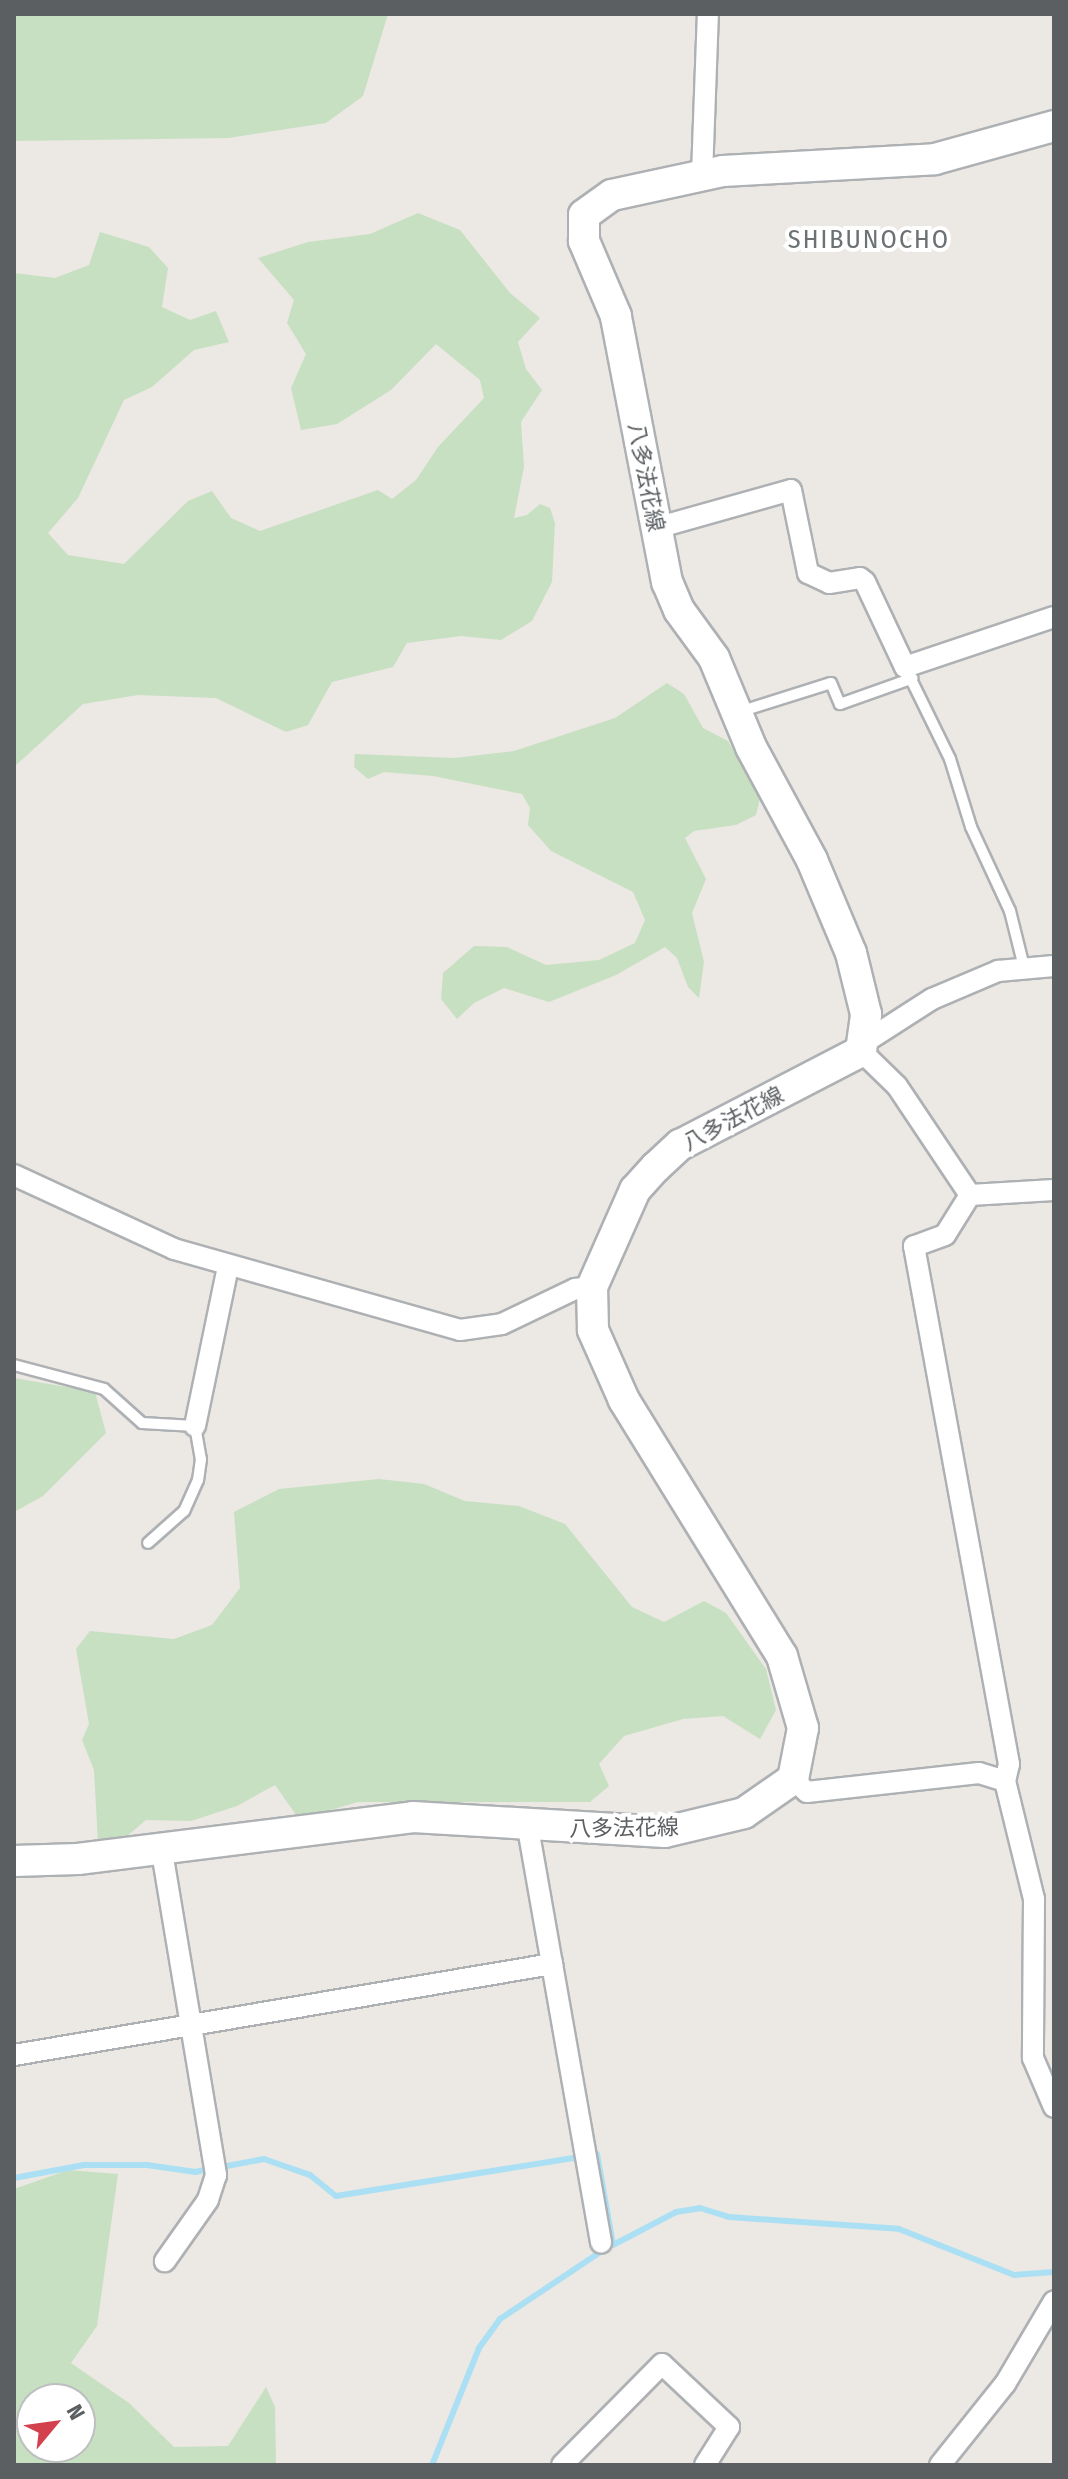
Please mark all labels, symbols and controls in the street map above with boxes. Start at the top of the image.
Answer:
district label: SHIBUNOCHO [788,224,950,256]
street label: 八多法花線 [623,420,669,534]
street label: 八多法花線 [678,1082,788,1156]
street label: 八多法花線 [569,1814,679,1842]
north arrow [16,2383,96,2463]
text: N [61,2400,91,2424]

